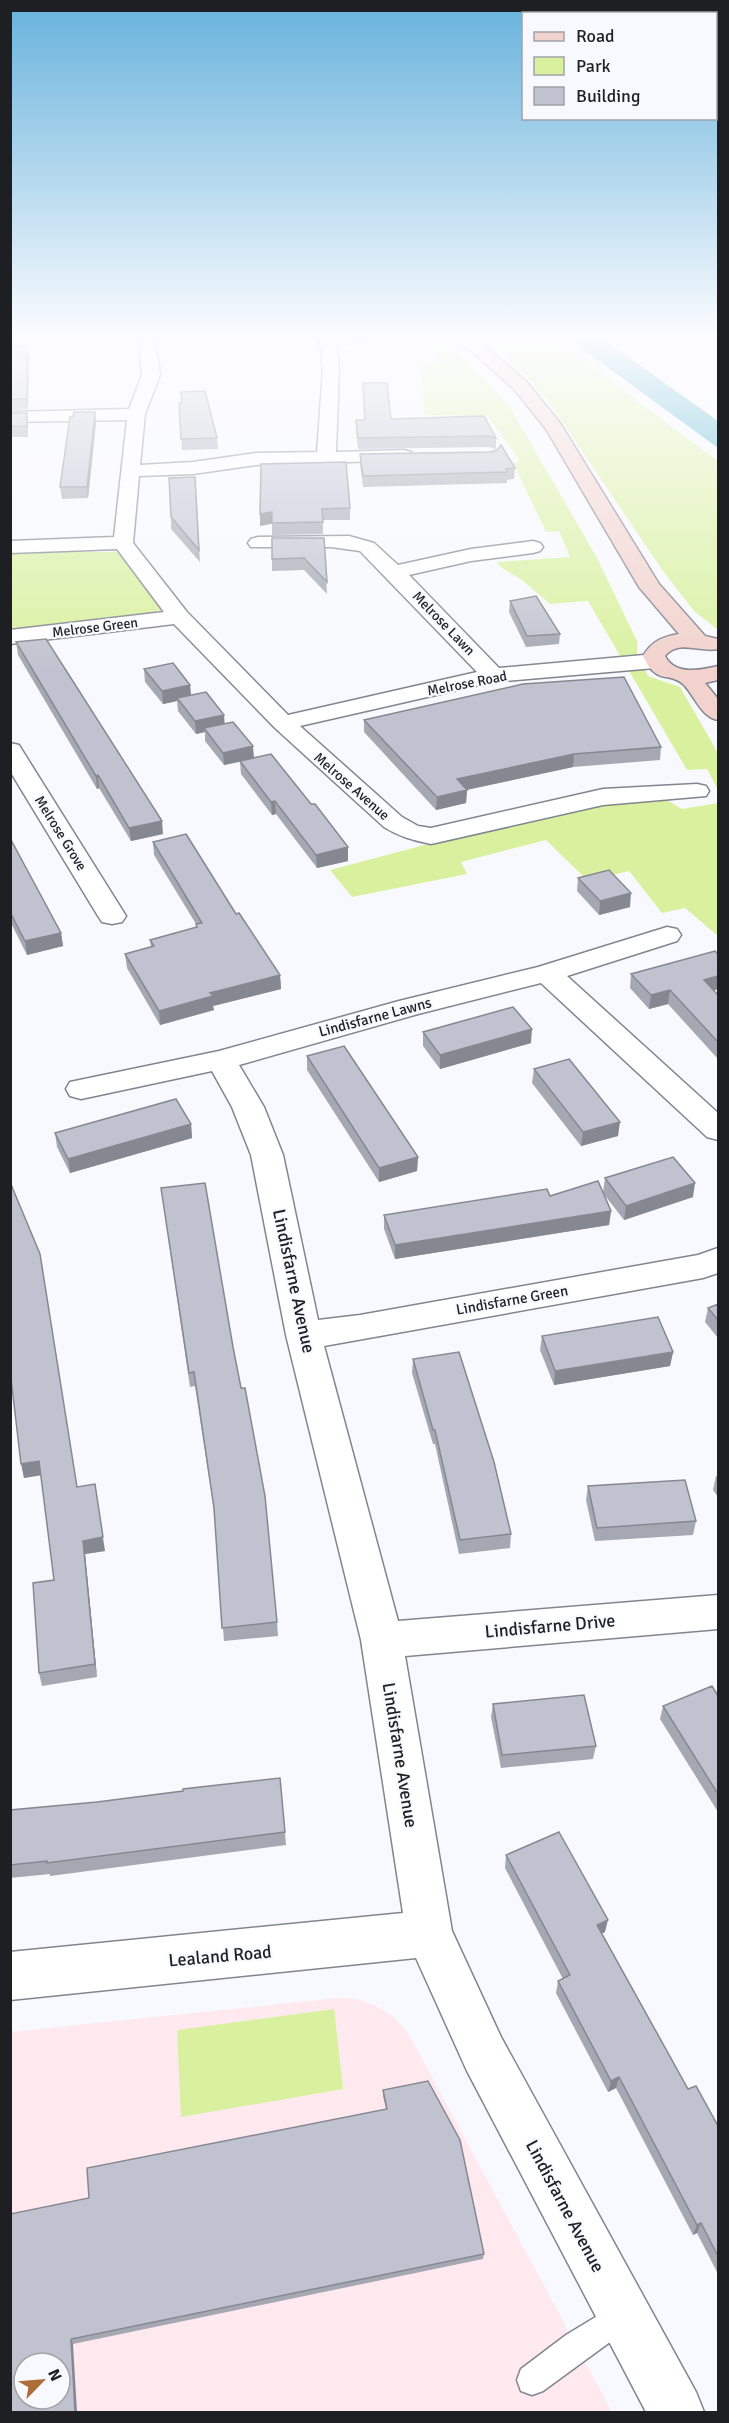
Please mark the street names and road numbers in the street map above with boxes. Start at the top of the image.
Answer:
street label: Melrose Lawn [409,588,478,659]
street label: Melrose Green [51,614,139,641]
street label: Melrose Road [426,667,508,700]
street label: Melrose Avenue [310,749,393,824]
street label: Melrose Grove [31,793,90,874]
street label: Lindisfarne Lawns [317,993,434,1041]
street label: Lindisfarne Avenue [268,1207,320,1355]
street label: Lindisfarne Green [455,1281,569,1319]
street label: Lindisfarne Drive [484,1609,616,1643]
street label: Lindisfarne Avenue [378,1681,422,1829]
street label: Lealand Road [168,1941,272,1971]
street label: Lindisfarne Avenue [521,2136,609,2276]

